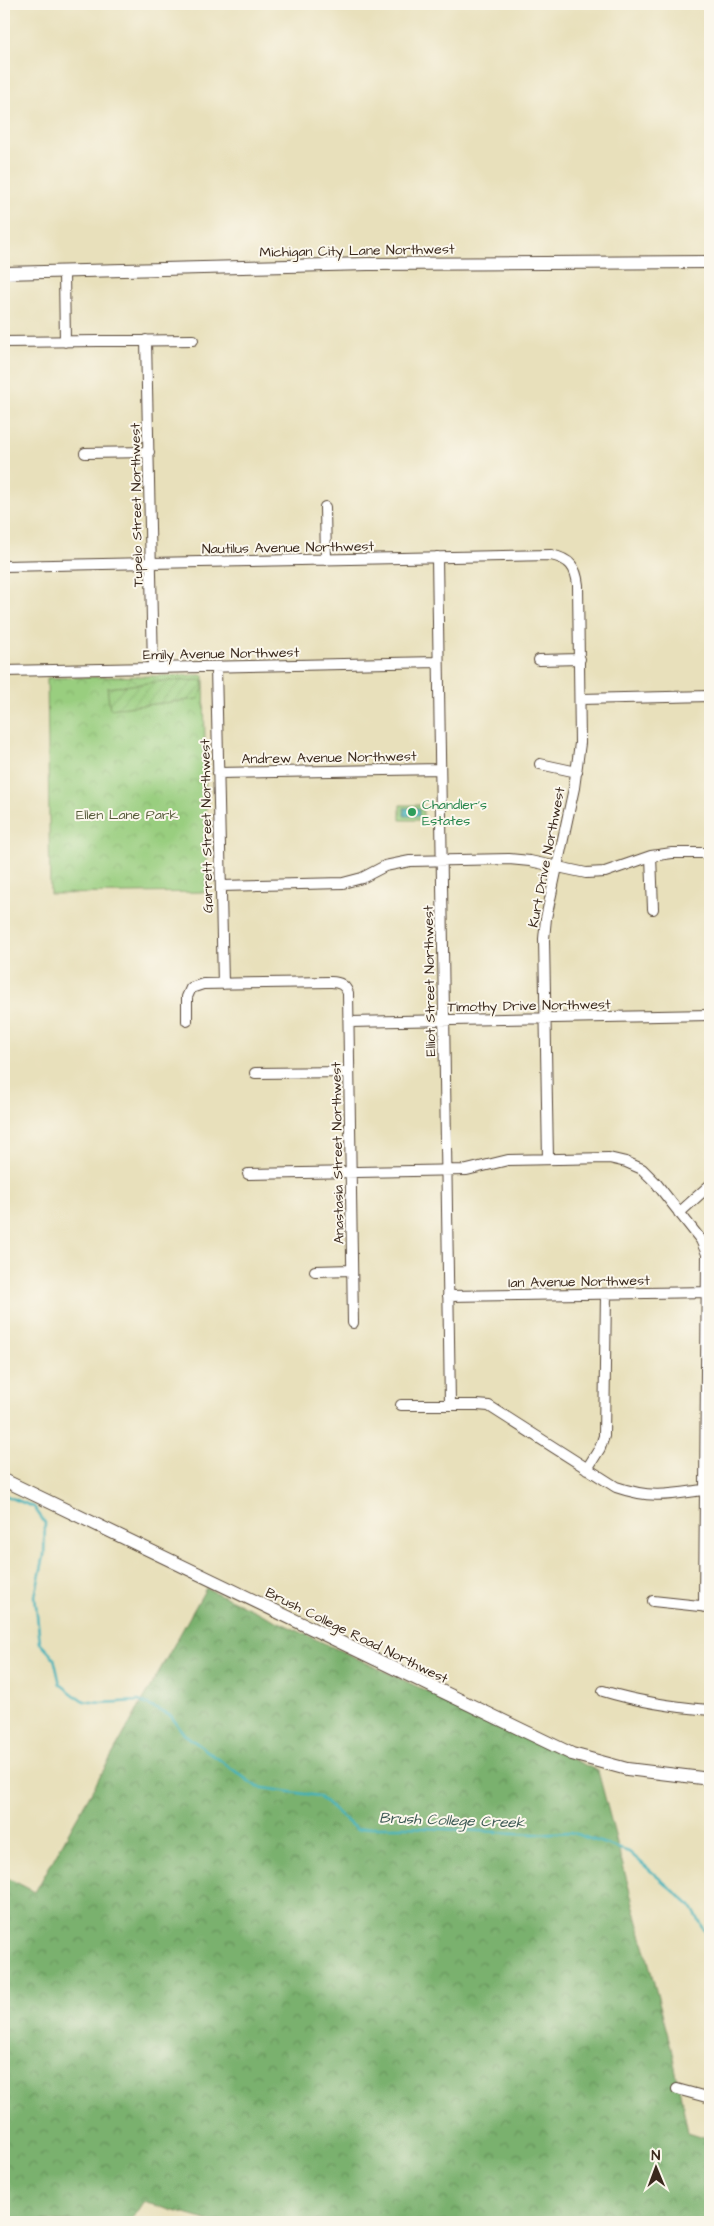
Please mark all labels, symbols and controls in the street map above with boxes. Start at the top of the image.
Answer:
street label: Michigan City Lane Northwest [259,239,455,263]
street label: Tupelo Street Northwest [126,422,148,587]
street label: Nautilus Avenue Northwest [202,536,375,560]
street label: Emily Avenue Northwest [143,643,300,665]
street label: Garrett Street Northwest [195,738,219,913]
street label: Andrew Avenue Northwest [241,746,417,770]
street label: Kurt Drive Northwest [524,785,570,929]
place label: Chandler's Estates [422,795,487,831]
park label: Ellen Lane Park [76,805,179,825]
marker: Chandler's Estates [406,806,418,818]
street label: Elliot Street Northwest [419,905,441,1057]
street label: Timothy Drive Northwest [447,995,611,1017]
street label: Anastasia Street Northwest [326,1061,350,1244]
street label: Ian Avenue Northwest [508,1271,650,1293]
street label: Brush College Road Northwest [262,1583,452,1689]
water label: Brush College Creek [379,1807,526,1835]
north arrow [632,2144,682,2194]
text: N [651,2146,661,2166]

